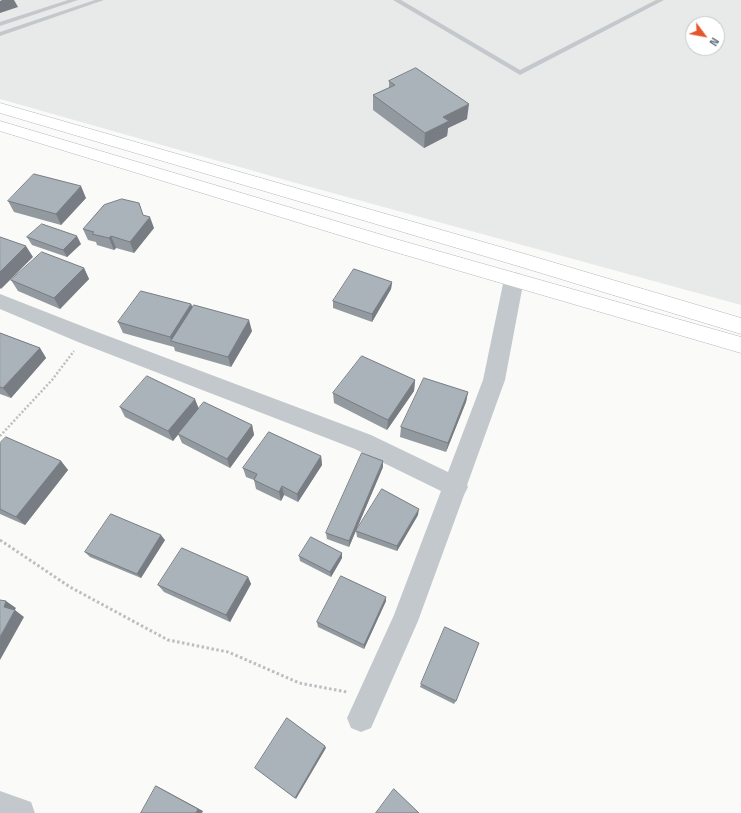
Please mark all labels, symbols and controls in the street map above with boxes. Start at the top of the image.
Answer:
north arrow [685,16,725,56]
text: N [706,34,723,49]

